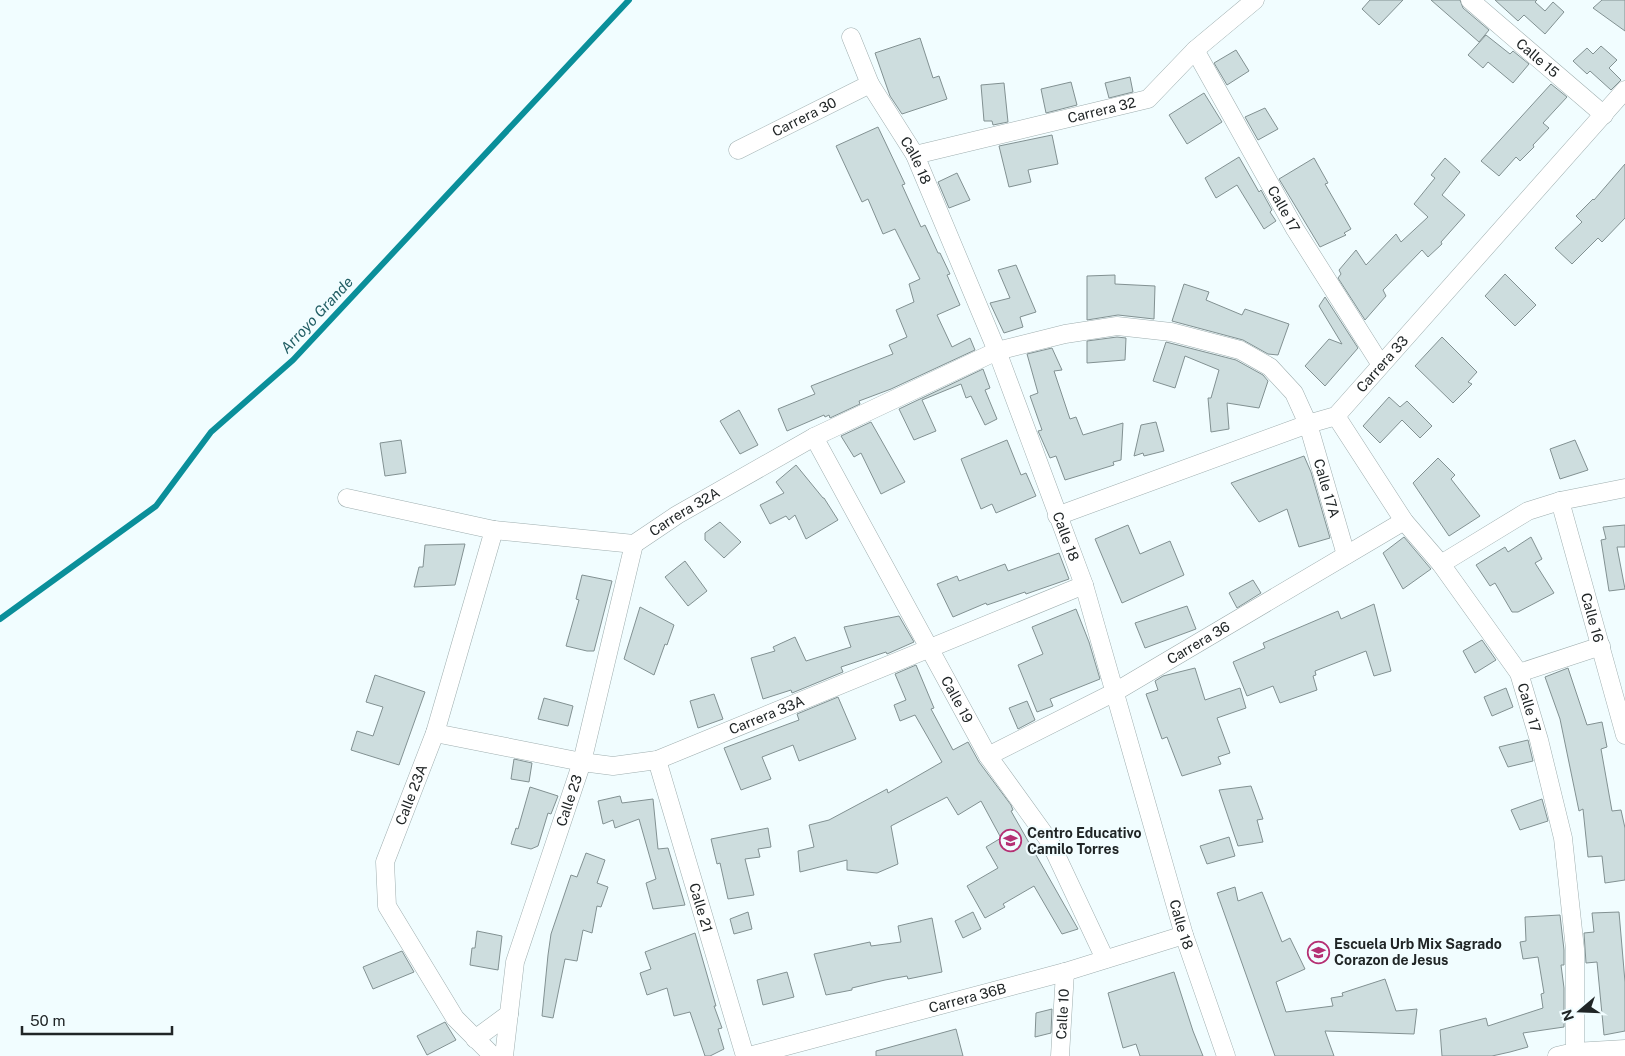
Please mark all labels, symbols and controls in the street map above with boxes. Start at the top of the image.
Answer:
street label: Calle 15 [1513,35,1562,81]
street label: Carrera 30 [769,94,839,140]
street label: Carrera 32 [1066,94,1137,126]
street label: Calle 18 [897,133,934,187]
street label: Calle 17 [1264,183,1303,235]
water label: Arroyo Grande [277,273,356,356]
street label: Carrera 33 [1353,332,1411,395]
street label: Calle 17A [1311,457,1343,520]
street label: Carrera 32A [646,484,723,539]
street label: Calle 18 [1049,510,1082,563]
street label: Calle 16 [1578,591,1607,645]
street label: Carrera 36 [1164,618,1233,667]
street label: Calle 19 [938,673,977,726]
street label: Calle 17 [1514,681,1544,734]
street label: Carrera 33A [727,692,807,738]
street label: Calle 23A [392,762,430,827]
street label: Calle 23 [553,772,585,828]
place label: Centro Educativo Camilo Torres [1027,825,1142,857]
school or university icon: Centro Educativo Camilo Torres [999,829,1023,853]
street label: Calle 21 [686,881,716,934]
street label: Calle 18 [1166,898,1196,952]
place label: Escuela Urb Mix Sagrado Corazon de Jesus [1334,936,1502,968]
school or university icon: Escuela Urb Mix Sagrado Corazon de Jesus [1306,940,1330,964]
street label: Carrera 36B [927,980,1008,1016]
north arrow [1555,986,1605,1036]
street label: Calle 10 [1053,988,1072,1040]
scale bar [22,1004,172,1036]
text: N [1558,1007,1577,1023]
text: 50 m [30,1012,65,1029]

